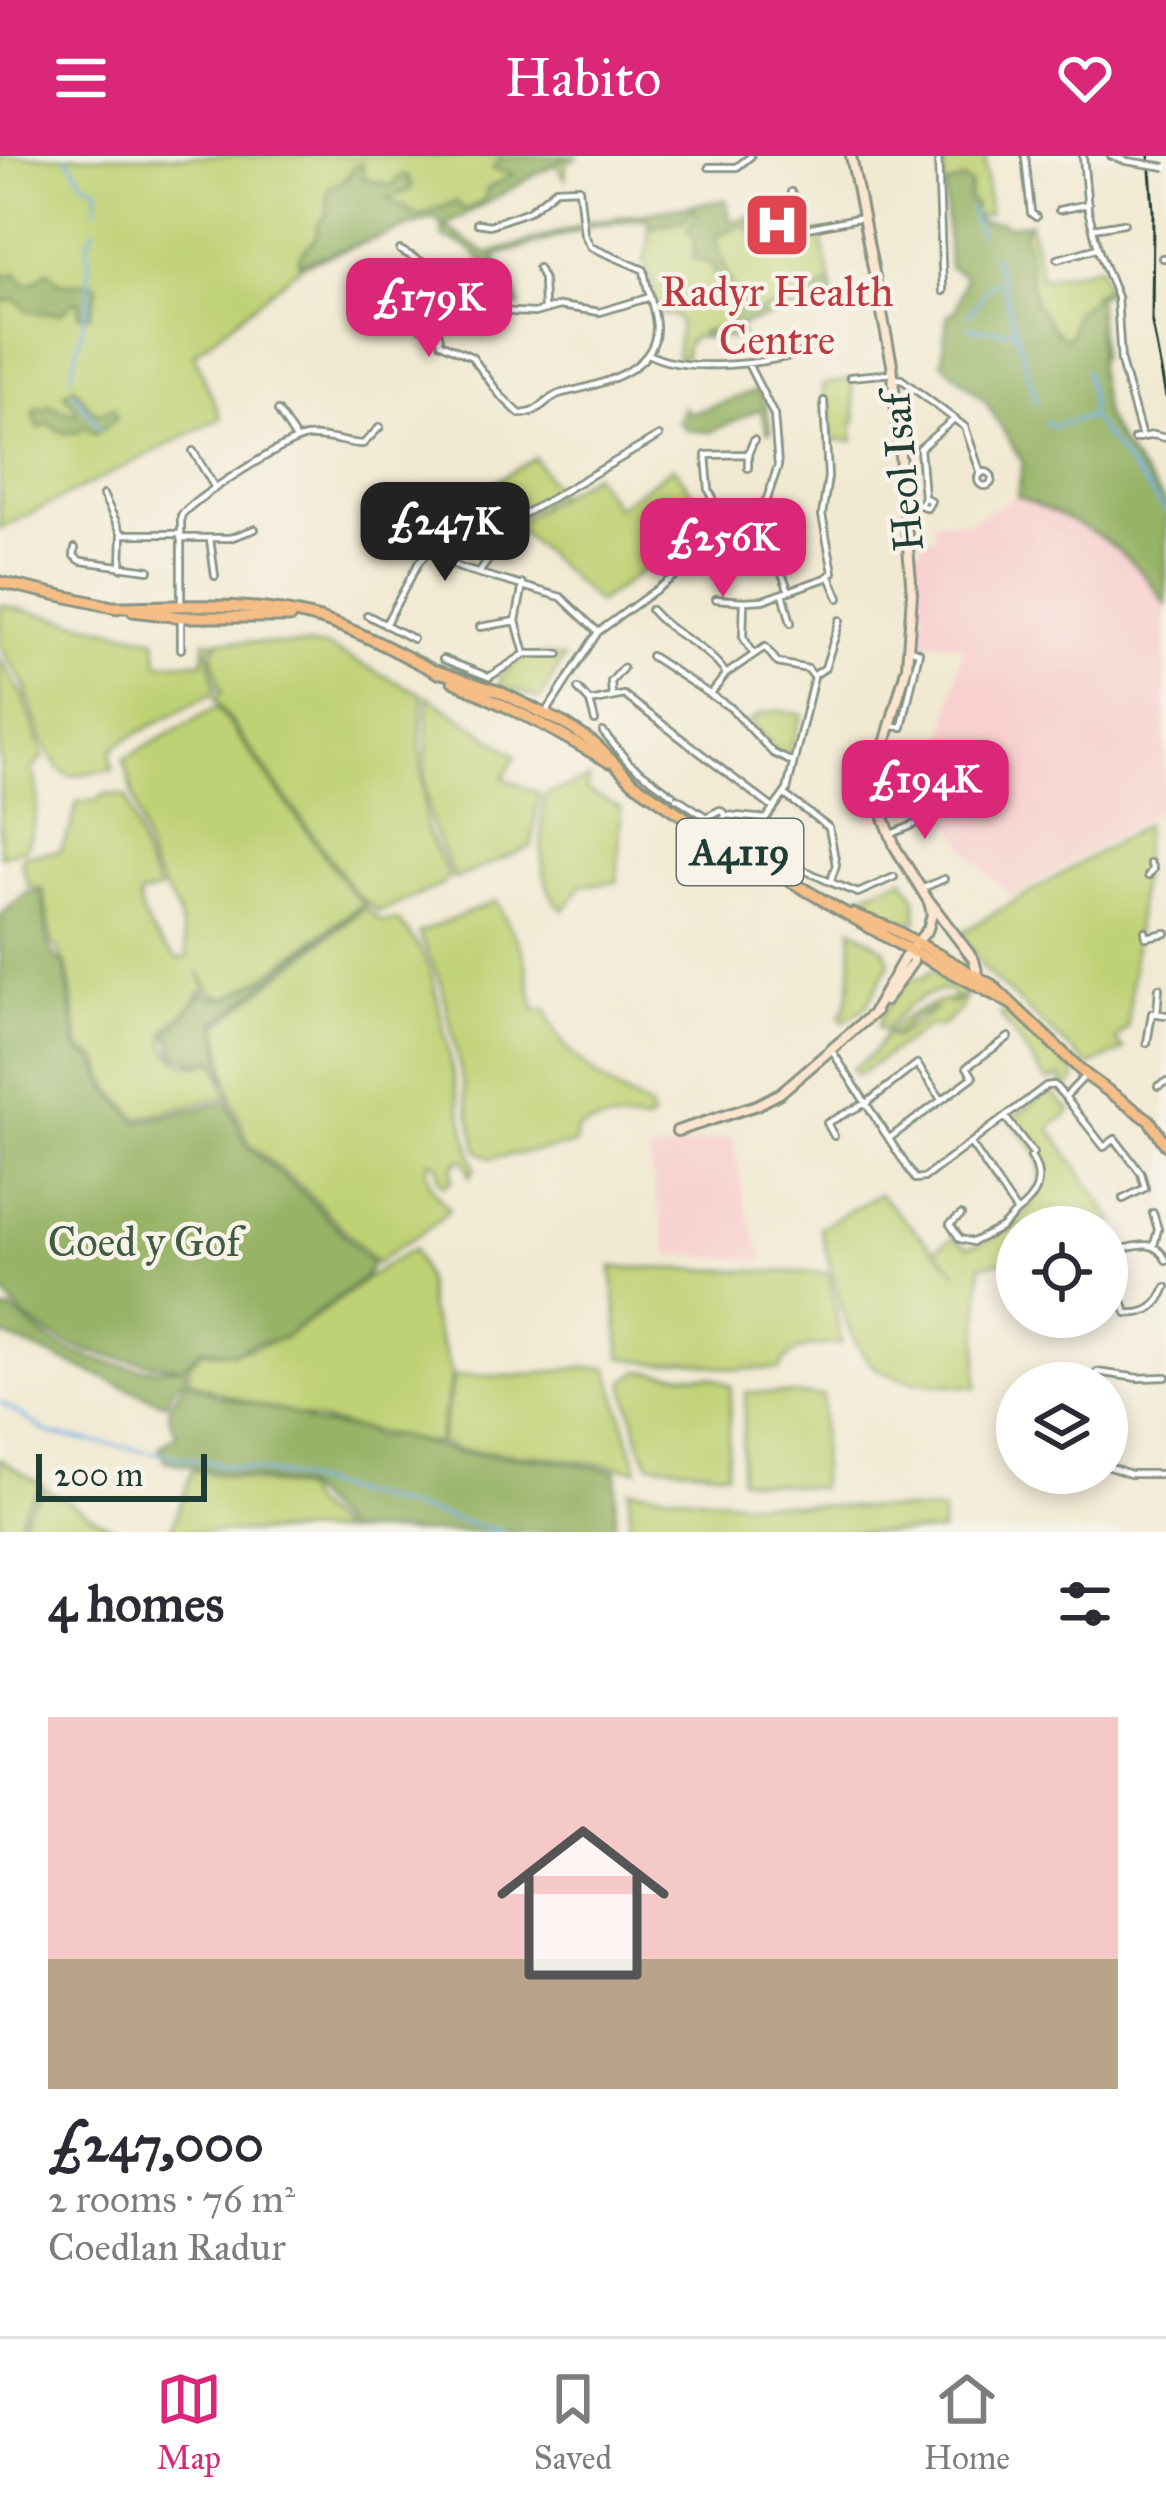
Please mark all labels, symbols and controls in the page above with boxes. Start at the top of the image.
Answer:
icon: menu [48,45,114,111]
text: Habito [505,45,661,111]
icon: heart [1052,45,1118,111]
hospital icon: Radyr Health Centre [742,190,812,260]
pin: £179K [345,258,513,360]
place label: Radyr Health Centre [660,266,894,366]
text: £179K [373,273,485,321]
street label: Heol Isaf [869,384,935,554]
pin: £247K [361,482,529,584]
text: £247K [388,497,502,545]
pin: £256K [639,498,807,600]
text: £256K [667,513,779,561]
pin: £194K [841,740,1009,842]
text: £194K [869,755,981,803]
road number: A4119 [677,819,803,885]
map controls [996,1206,1128,1494]
button: locate [996,1206,1128,1338]
park label: Coed y Gof [48,1216,246,1268]
button: layers [996,1362,1128,1494]
scale bar [36,1448,207,1501]
text: 200 m [54,1455,144,1495]
icon: filters [1052,1571,1118,1637]
text: 4 homes [48,1573,224,1635]
icon: home [475,1795,691,2011]
text: £247,000 [48,2113,264,2175]
text: 2 rooms · 76 m² [48,2175,295,2223]
text: Coedlan Radur [48,2223,286,2271]
tab: Map [156,2366,222,2478]
tab: Saved [534,2366,612,2478]
tab: Home [924,2366,1010,2478]

